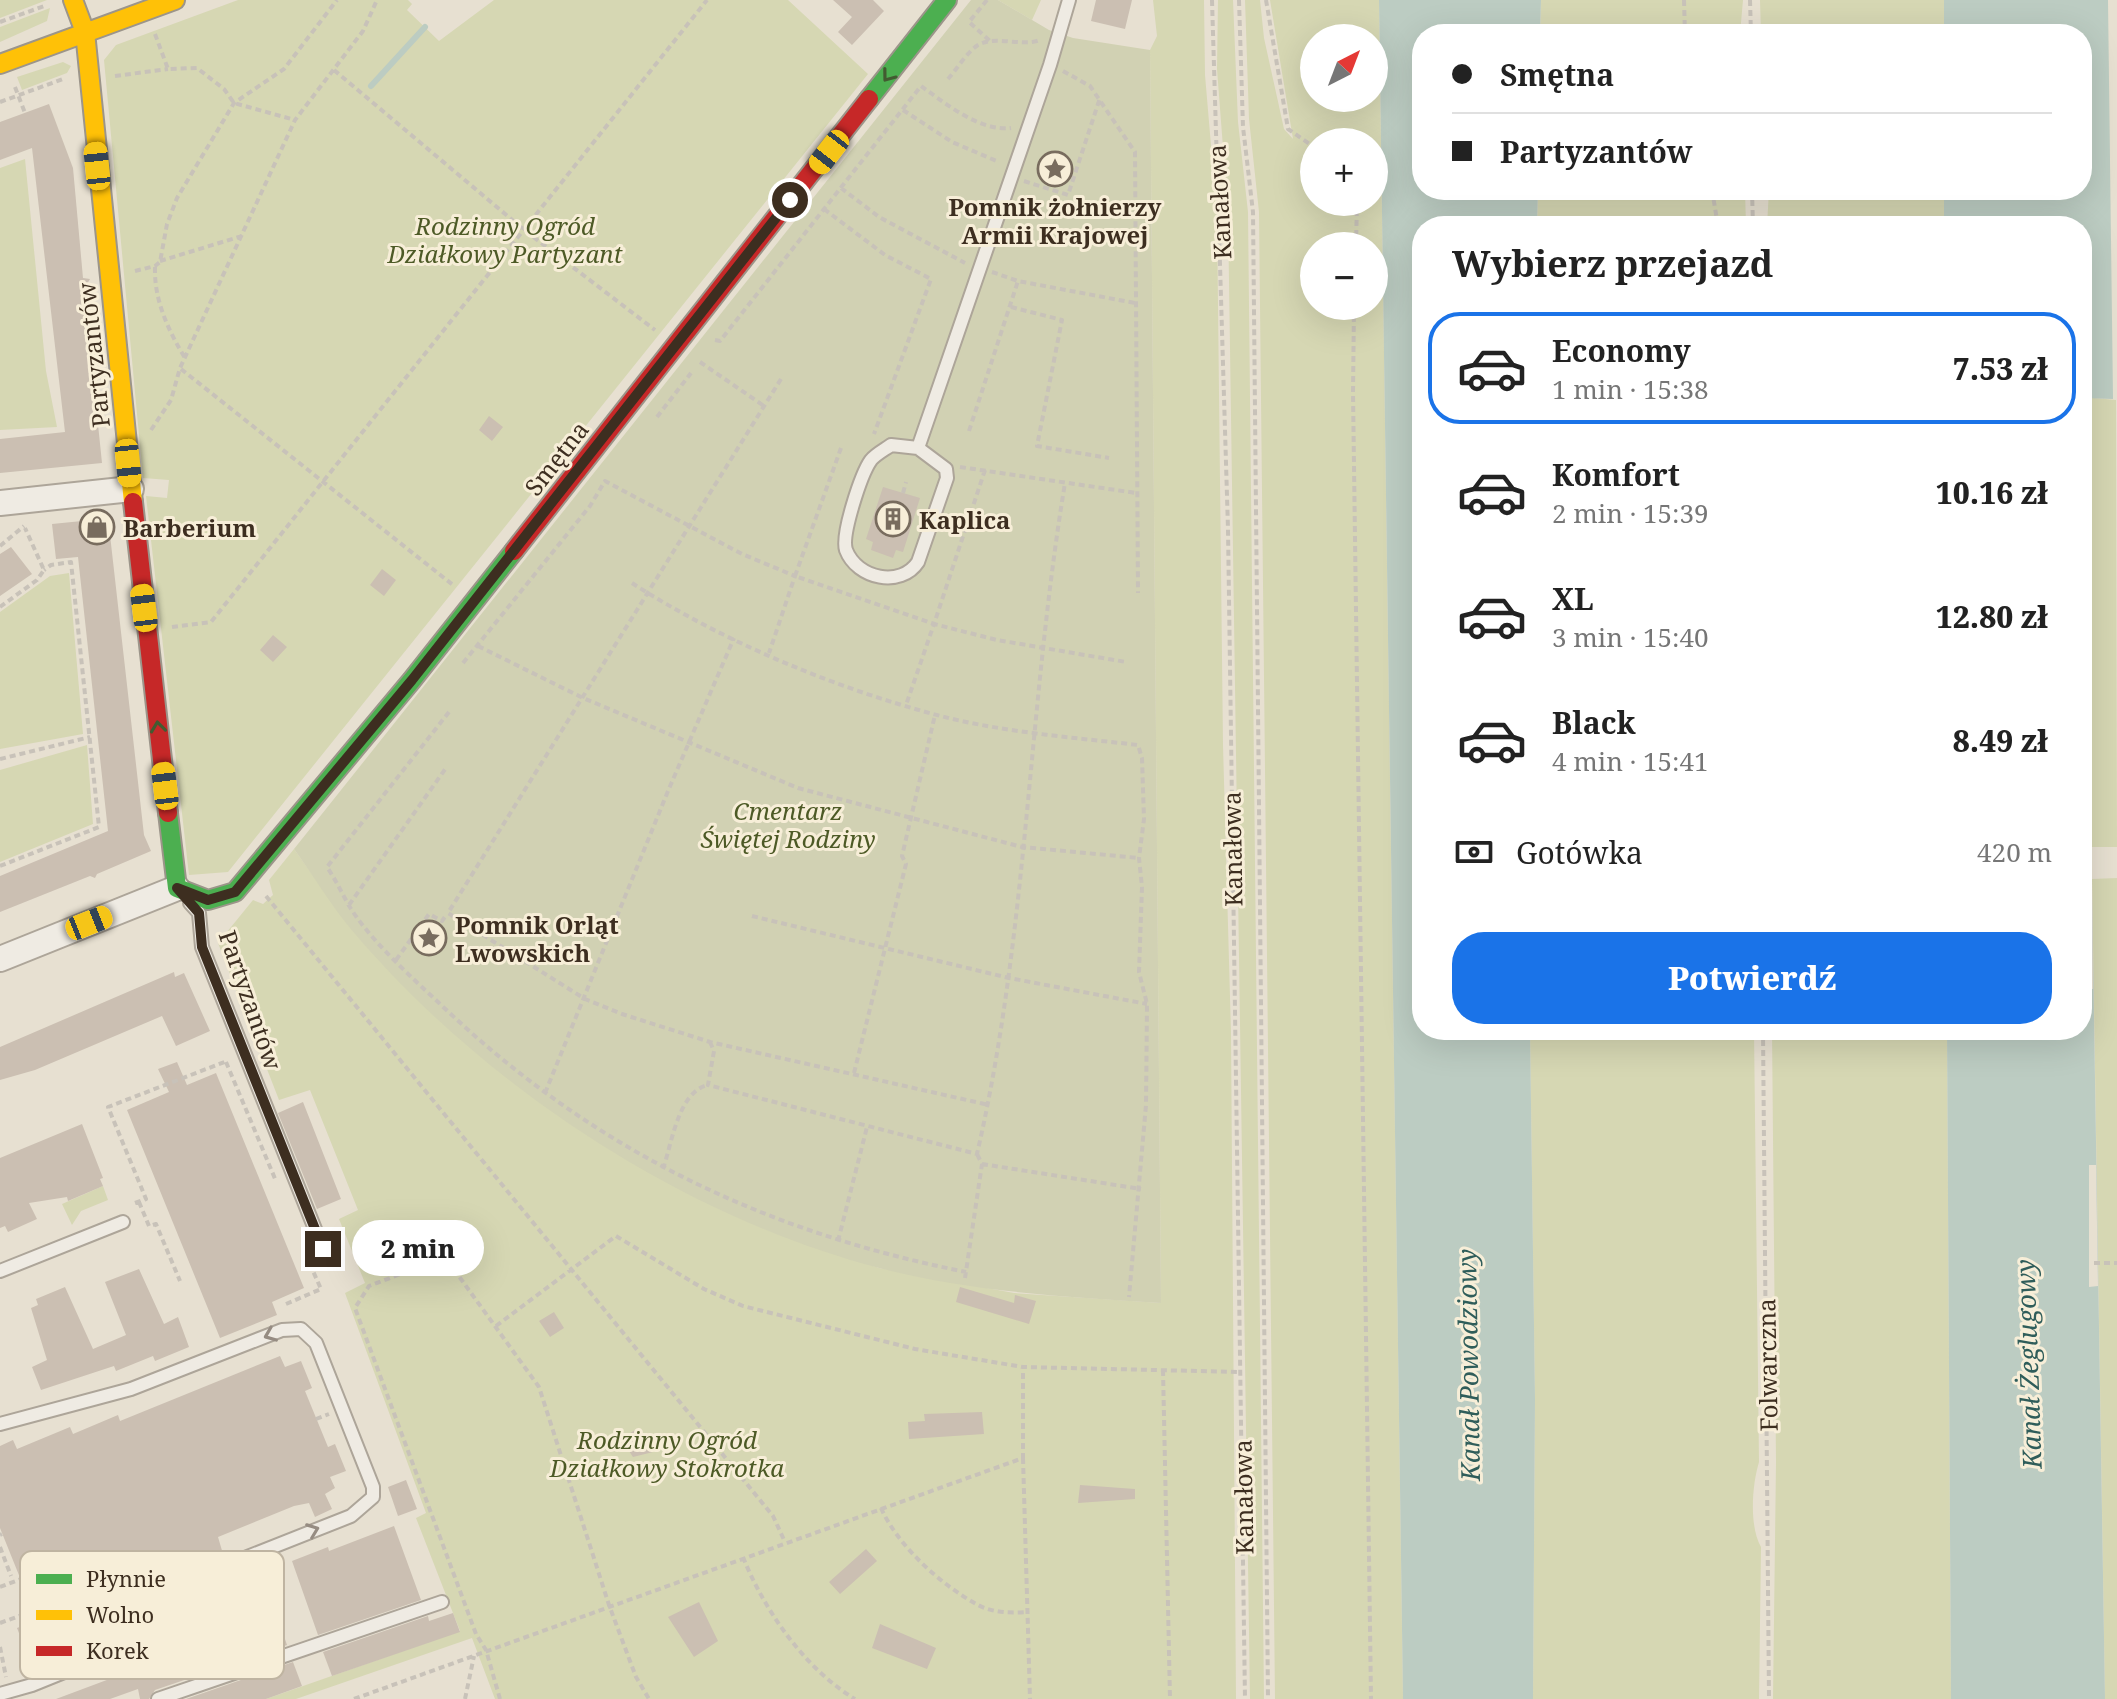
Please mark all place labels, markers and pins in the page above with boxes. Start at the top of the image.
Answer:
place icon: Pomnik żołnierzy Armii Krajowej [1036,150,1074,188]
place label: Pomnik żołnierzy Armii Krajowej [949,190,1162,251]
building icon: Kaplica [874,500,912,538]
place label: Kaplica [919,503,1010,536]
shop icon: Barberium [78,508,116,546]
place label: Barberium [123,511,256,544]
place label: Pomnik Orląt Lwowskich [455,908,619,969]
place icon: Pomnik Orląt Lwowskich [410,919,448,957]

